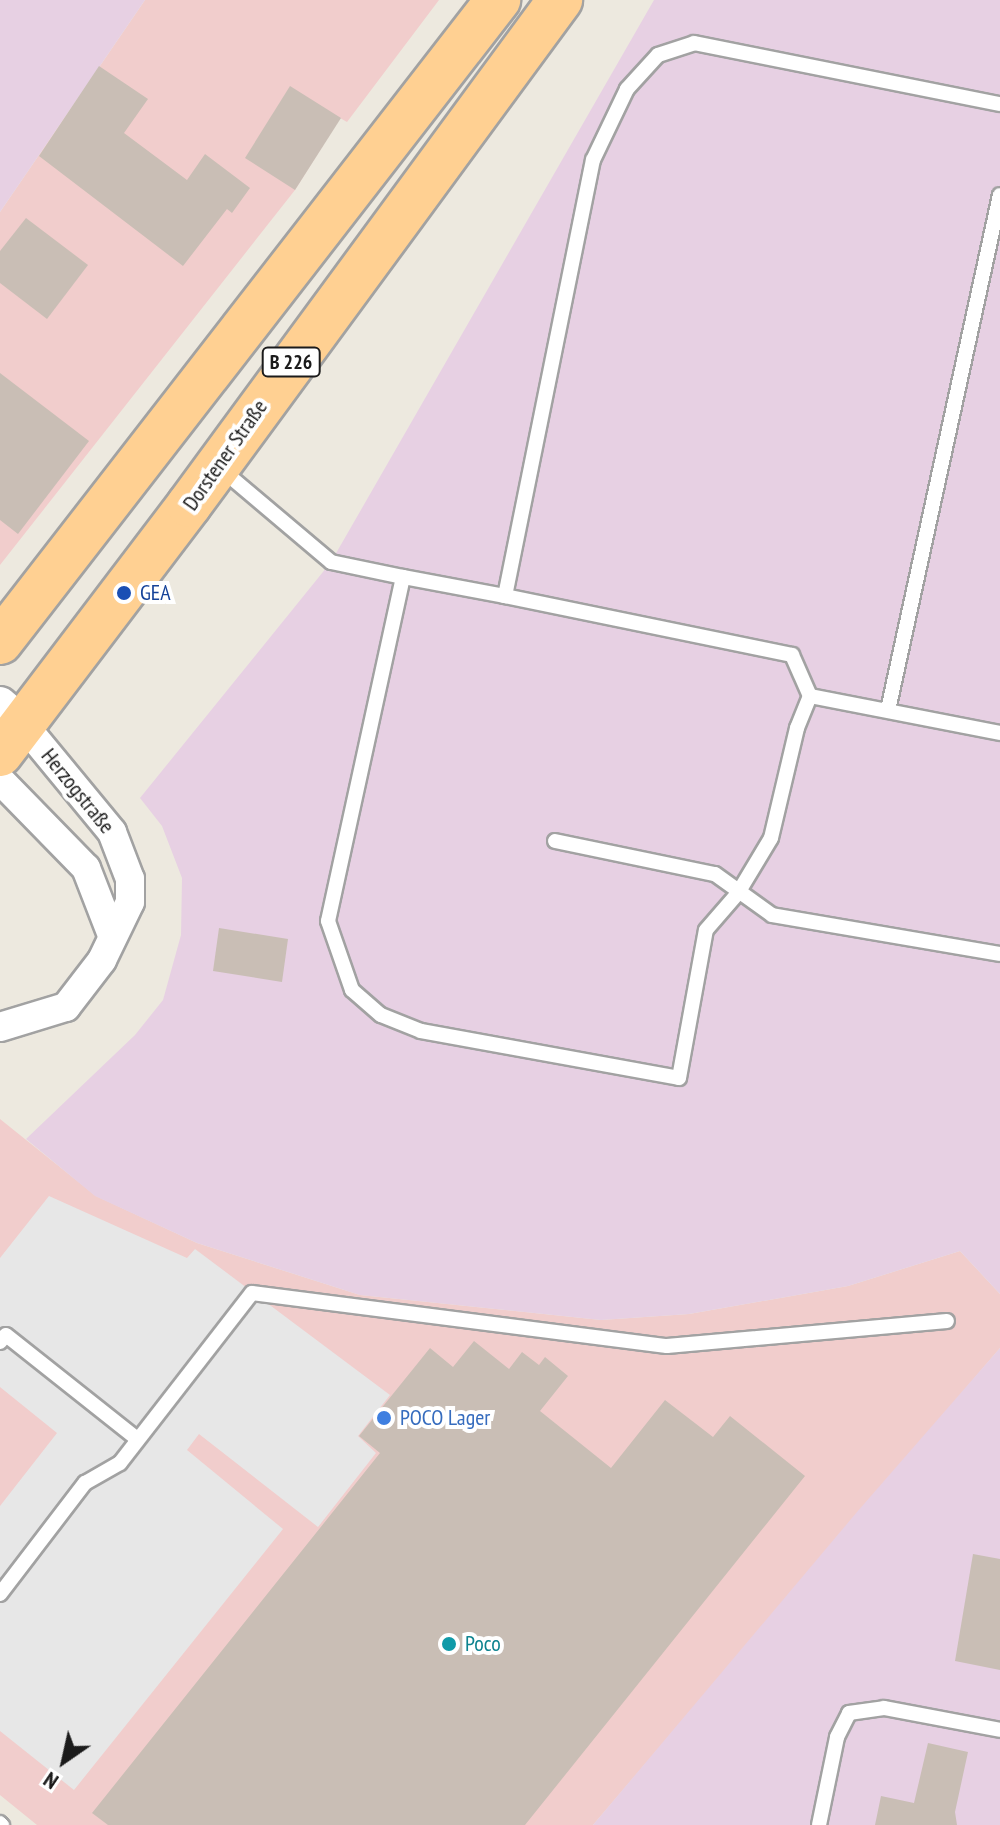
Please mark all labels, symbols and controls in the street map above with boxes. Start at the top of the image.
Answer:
road number: B 226 [261,346,321,378]
street label: Dorstener Straße [177,395,273,515]
place label: GEA [140,580,171,606]
marker: GEA [115,584,133,602]
street label: Herzogstraße [36,743,120,839]
place label: POCO Lager [400,1405,490,1431]
marker: POCO Lager [375,1409,393,1427]
place label: Poco [465,1631,501,1657]
marker: Poco [440,1635,458,1653]
north arrow [24,1721,104,1801]
text: N [38,1766,63,1796]

